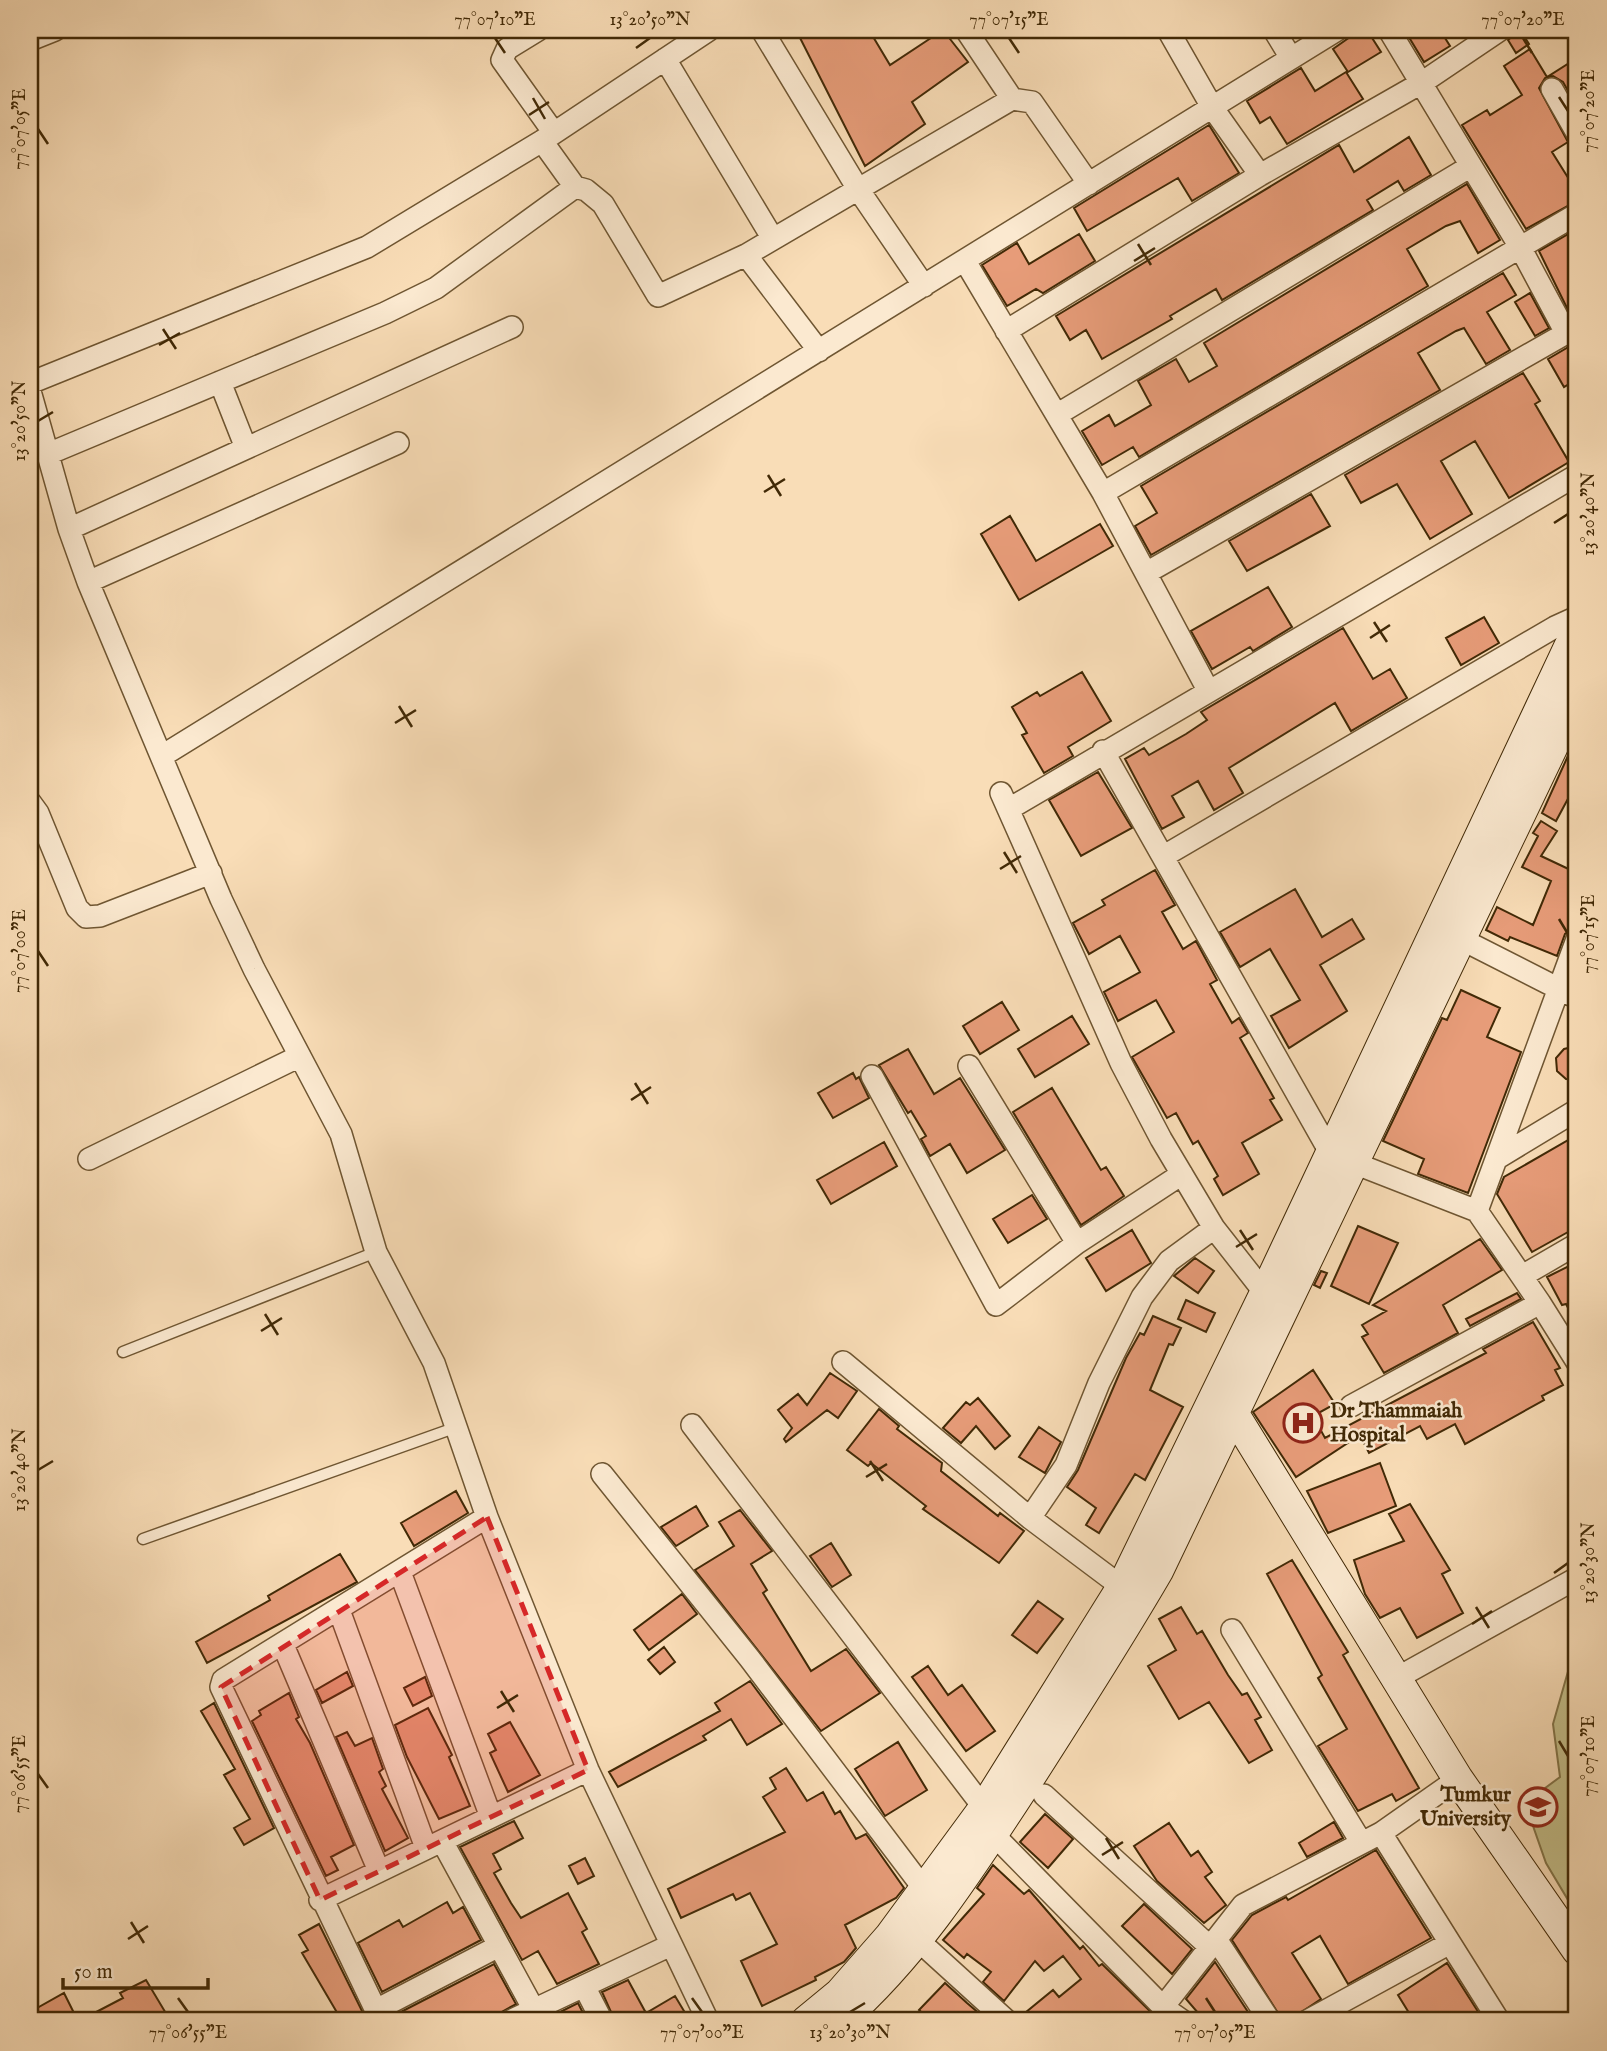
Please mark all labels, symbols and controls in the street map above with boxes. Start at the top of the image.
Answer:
text: 77°07'10"E [454,9,536,32]
text: 13°20'50"N [609,9,691,32]
text: 77°07'15"E [969,9,1049,32]
text: 77°07'20"E [1481,9,1565,32]
text: 77°07'20"E [1578,69,1601,153]
text: 77°07'05"E [9,88,32,170]
text: 13°20'50"N [9,380,32,462]
text: 13°20'40"N [1578,472,1601,556]
text: 77°07'15"E [1578,894,1601,974]
text: 77°07'00"E [9,909,32,993]
place label: Dr Thammaiah Hospital [1330,1398,1463,1449]
hospital icon: Dr Thammaiah Hospital [1282,1402,1324,1444]
text: 13°20'40"N [9,1428,32,1512]
text: 13°20'30"N [1578,1522,1601,1604]
text: 77°07'10"E [1578,1715,1601,1797]
text: 77°06'55"E [9,1735,32,1813]
place label: Tumkur University [1419,1782,1512,1833]
school or university icon: Tumkur University [1517,1786,1559,1828]
scale bar [63,1946,208,1990]
text: 50 m [74,1959,113,1986]
text: 77°06'55"E [149,2022,227,2045]
text: 77°07'00"E [660,2022,744,2045]
text: 13°20'30"N [809,2022,891,2045]
text: 77°07'05"E [1174,2022,1256,2045]

